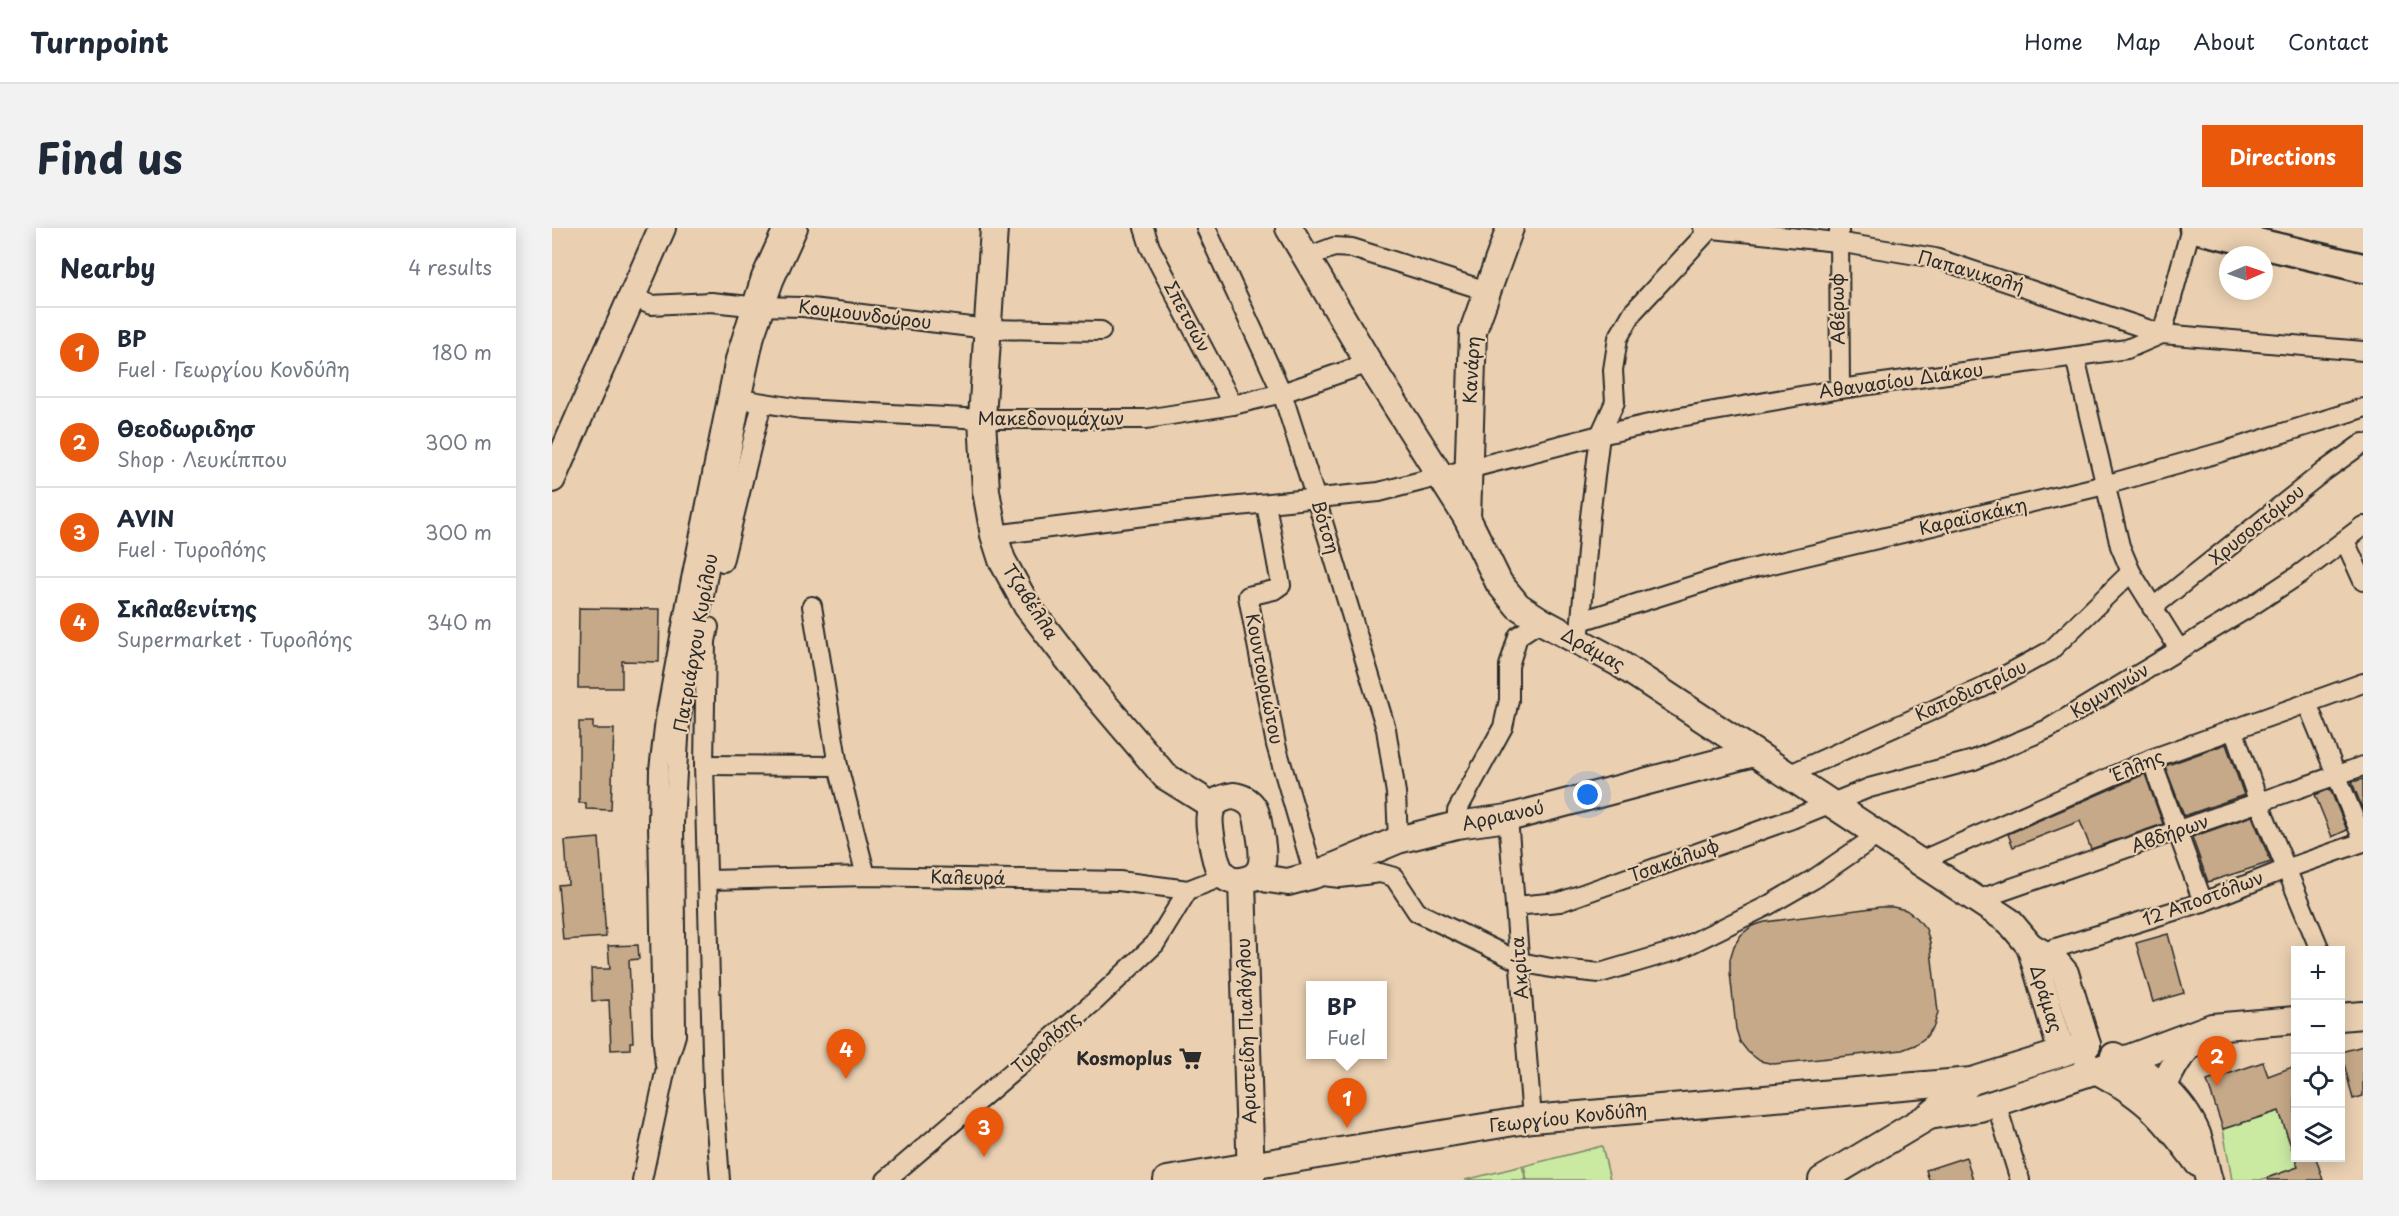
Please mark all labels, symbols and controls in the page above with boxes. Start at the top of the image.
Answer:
text: Turnpoint [30,20,169,63]
text: Home [2024,25,2083,57]
text: Map [2116,25,2161,57]
text: About [2194,25,2255,57]
text: Contact [2288,25,2369,57]
text: Find us [36,125,183,188]
button: Directions [2202,125,2363,187]
street label: Παπανικολή [1915,243,2028,299]
north arrow [2219,246,2273,300]
text: Nearby [60,248,155,287]
text: 4 results [408,252,492,282]
street label: Αβέρωφ [1822,273,1851,345]
street label: Σπετσών [1158,276,1218,357]
street label: Κουμουνδούρου [797,292,933,335]
text: BP [117,321,146,354]
street label: Κανάρη [1455,336,1486,404]
text: 1 [75,337,84,367]
text: 180 m [432,337,492,367]
text: Fuel · Γεωργίου Κονδύλη [117,354,350,384]
street label: Αθανασίου Διάκου [1817,355,1985,404]
street label: Μακεδονομάχων [978,404,1124,431]
text: Θεοδωριδησ [117,411,256,444]
text: 2 [72,427,87,457]
text: 300 m [425,427,492,457]
text: Shop · Λευκίππου [117,444,287,474]
street label: Χρυσοστόμου [2203,477,2309,571]
street label: Καραϊσκάκη [1916,490,2029,541]
street label: Βότση [1305,496,1347,557]
text: AVIN [117,501,174,534]
text: 3 [73,517,86,547]
text: 300 m [425,517,492,547]
text: Fuel · Τυρολόης [117,534,267,564]
street label: Πατριάρχου Κυρίλου [666,551,724,734]
street label: Τζαβέλλα [997,558,1066,644]
text: Σκλαβενίτης [117,591,257,624]
text: 4 [73,607,86,637]
text: 340 m [427,607,492,637]
street label: Κουντουριώτου [1240,611,1291,746]
street label: Δράμας [1557,620,1631,677]
text: Supermarket · Τυρολόης [117,624,353,654]
street label: Καποδιστρίου [1910,652,2031,727]
street label: Κομνηνών [2065,656,2154,724]
street label: Έλλης [2106,742,2167,788]
your location [1573,780,1602,809]
street label: Αρριανού [1459,793,1546,836]
street label: Αβδήρων [2127,807,2212,859]
street label: Τσακάλωφ [1624,831,1723,889]
street label: Καλευρά [930,862,1006,891]
street label: 12 Αποστόλων [2138,863,2267,932]
street label: Ακρίτα [1503,935,1534,1001]
street label: Αριστείδη Πιαλόγλου [1229,938,1262,1125]
map controls [2291,946,2345,1162]
button: + [2291,946,2345,1000]
street label: Δράμας [2024,961,2071,1036]
popup [1306,981,1387,1059]
text: BP [1327,989,1356,1022]
button: − [2291,1000,2345,1054]
street label: Τυρολόης [1005,1004,1085,1079]
text: Fuel [1327,1022,1366,1052]
pin: 4 [826,1030,866,1079]
pin: 2 [2198,1036,2236,1086]
place label: Kosmoplus [1076,1044,1172,1071]
supermarket icon: Kosmoplus [1177,1046,1203,1072]
button: locate [2291,1054,2345,1108]
pin: 1 [1328,1078,1366,1128]
street label: Γεωργίου Κονδύλη [1488,1095,1648,1138]
pin: 3 [964,1108,1004,1157]
button: layers [2291,1108,2345,1162]

